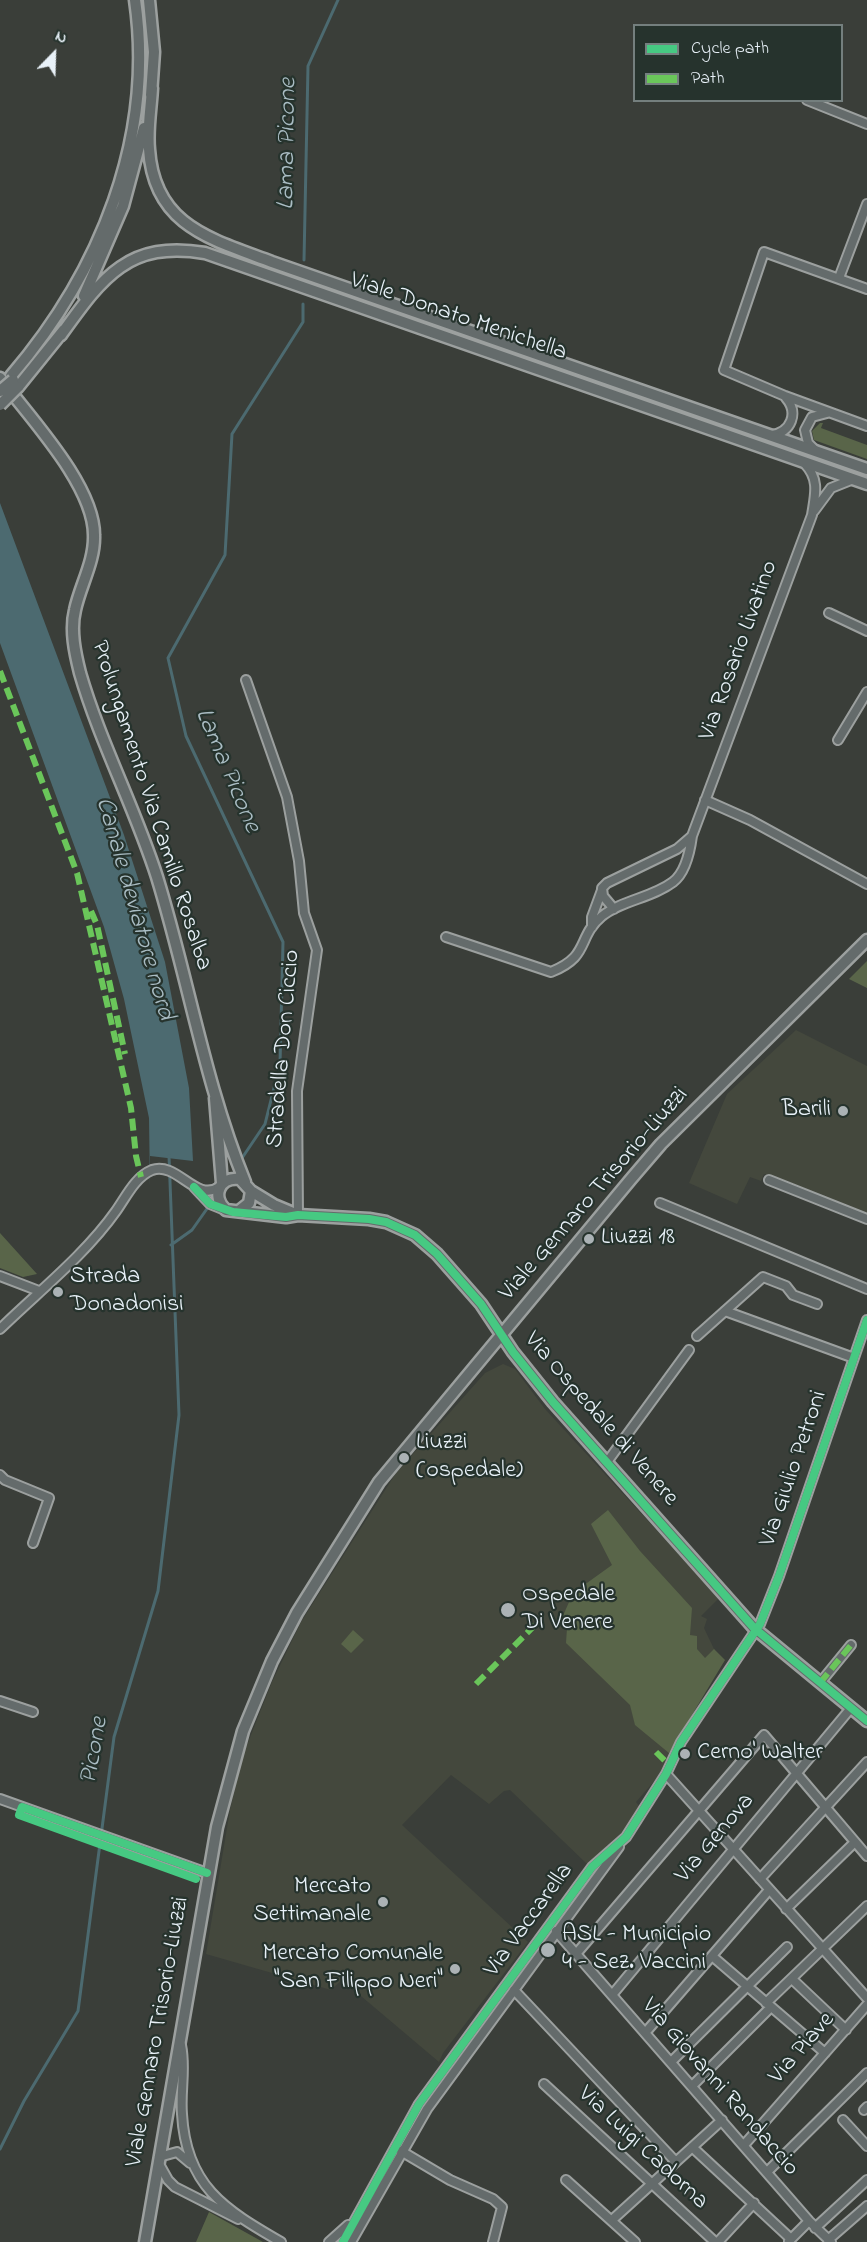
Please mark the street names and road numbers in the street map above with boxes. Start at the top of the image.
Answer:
street label: Viale Donato Menichella [346,267,570,369]
street label: Via Rosario Livatino [694,557,786,745]
street label: Prolungamento Via Camillo Rosalba [83,638,217,974]
street label: Stradella Don Ciccio [262,949,308,1149]
street label: Viale Gennaro Trisorio-Liuzzi [494,1082,696,1308]
street label: Via Ospedale di Venere [517,1327,683,1513]
street label: Via Giulio Petroni [755,1387,835,1551]
street label: Via Genova [670,1788,762,1890]
street label: Via Vaccarella [479,1859,581,1983]
street label: Viale Gennaro Trisorio-Liuzzi [121,1895,197,2169]
street label: Via Giovanni Randaccio [634,1993,804,2183]
street label: Via Piave [764,2007,842,2091]
street label: Via Luigi Cadorna [571,2081,713,2217]

